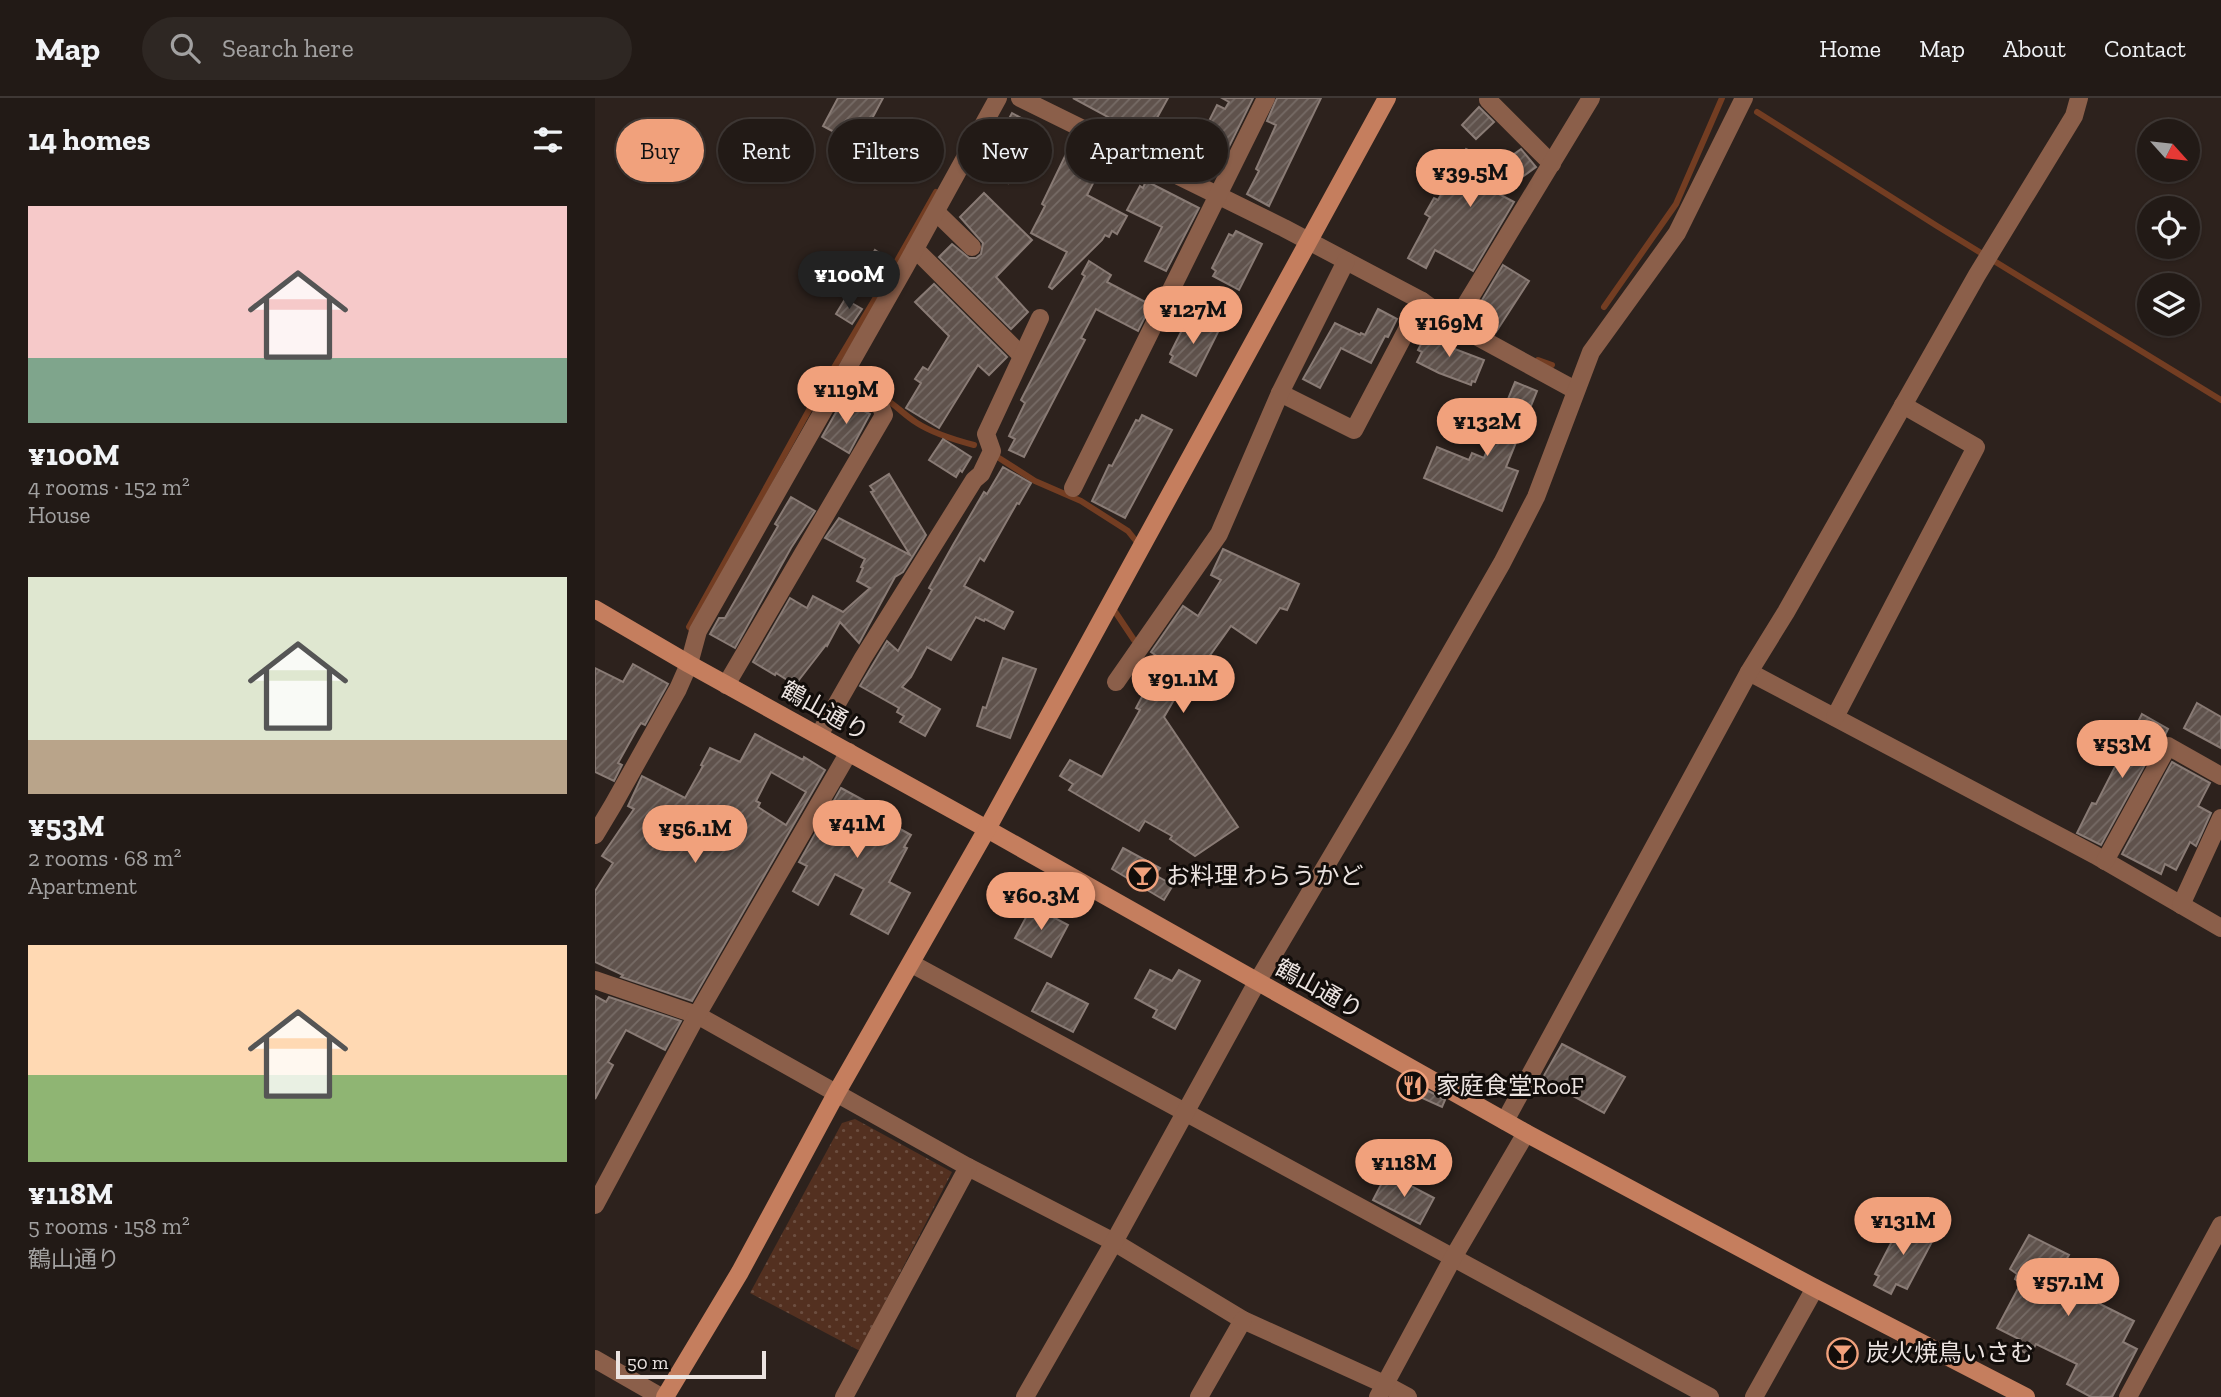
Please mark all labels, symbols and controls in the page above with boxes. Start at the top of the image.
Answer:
search box [142,17,632,80]
text: Map [35,29,100,68]
icon: search [166,29,204,67]
text: Search here [222,32,354,64]
text: Home [1819,34,1881,63]
text: Map [1919,34,1965,63]
text: About [2003,34,2066,63]
text: Contact [2104,34,2186,63]
chip: Buy [616,119,704,182]
chip: Rent [718,119,814,182]
chip: Filters [828,119,944,182]
chip: New [958,119,1052,182]
chip: Apartment [1066,119,1228,182]
north arrow [2137,119,2200,182]
map controls [2137,119,2200,336]
icon: filters [529,121,567,159]
text: 14 homes [28,122,151,158]
pin: ¥39.5M [1413,150,1527,209]
text: ¥39.5M [1432,158,1508,186]
button: locate [2137,196,2200,259]
icon: home [235,252,361,378]
pin: ¥100M [800,252,898,311]
text: ¥100M [814,260,884,288]
button: layers [2137,273,2200,336]
pin: ¥127M [1144,286,1242,346]
text: ¥127M [1159,295,1227,323]
pin: ¥169M [1400,300,1498,359]
text: ¥169M [1415,308,1483,336]
pin: ¥119M [797,366,895,426]
text: ¥119M [813,375,879,403]
pin: ¥132M [1438,398,1536,458]
text: ¥132M [1453,407,1521,435]
text: ¥100M [28,437,120,473]
text: 4 rooms · 152 m² [28,473,190,501]
text: House [28,501,90,529]
icon: home [235,623,361,749]
pin: ¥91.1M [1126,656,1240,715]
text: ¥91.1M [1148,664,1218,692]
street label: 鶴山通り [776,675,874,747]
pin: ¥53M [2081,720,2163,780]
text: ¥53M [2093,729,2151,757]
pin: ¥41M [816,800,898,860]
pin: ¥56.1M [638,806,752,865]
text: ¥53M [28,808,105,844]
text: ¥41M [829,809,885,837]
text: ¥56.1M [658,814,732,842]
text: 2 rooms · 68 m² [28,844,181,872]
bar icon: お料理 わらうかど [1126,859,1160,893]
place label: お料理 わらうかど [1166,861,1363,890]
text: Apartment [28,872,137,900]
pin: ¥60.3M [984,872,1098,932]
text: ¥60.3M [1002,881,1080,909]
street label: 鶴山通り [1270,953,1368,1025]
icon: home [235,991,361,1117]
restaurant icon: 家庭食堂RooF [1396,1069,1430,1103]
place label: 家庭食堂RooF [1436,1071,1584,1100]
pin: ¥118M [1355,1140,1453,1199]
text: ¥118M [1371,1148,1437,1176]
text: ¥118M [28,1176,113,1212]
pin: ¥131M [1854,1198,1952,1257]
text: ¥131M [1870,1206,1936,1234]
text: 5 rooms · 158 m² [28,1212,190,1240]
text: 鶴山通り [28,1245,120,1273]
pin: ¥57.1M [2011,1258,2125,1318]
text: ¥57.1M [2032,1267,2104,1295]
bar icon: 炭火焼鳥いさむ [1826,1336,1860,1370]
place label: 炭火焼鳥いさむ [1866,1338,2034,1367]
scale bar [616,1348,767,1380]
text: 50 m [627,1351,668,1374]

